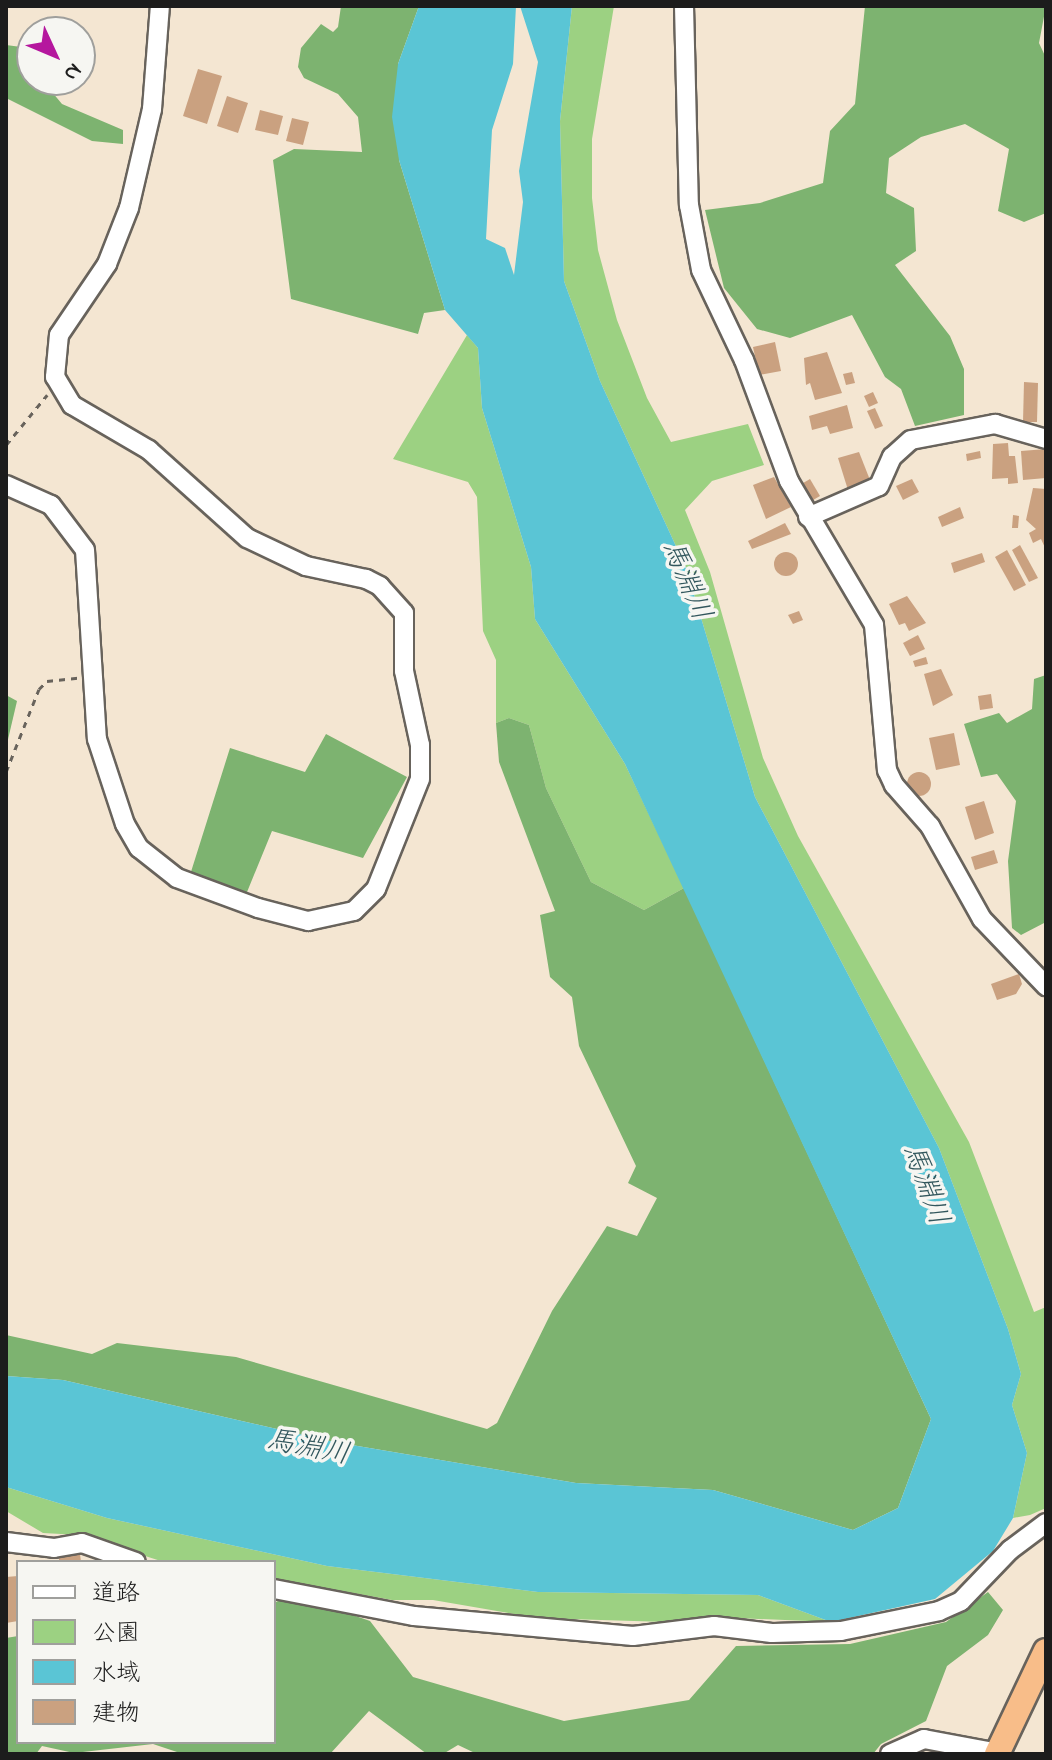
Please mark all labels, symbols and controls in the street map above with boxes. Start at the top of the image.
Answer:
north arrow [16,16,96,96]
text: N [55,55,89,88]
water label: 馬淵川 [653,536,717,626]
water label: 馬淵川 [894,1140,954,1230]
water label: 馬淵川 [264,1424,352,1474]
legend [16,1560,276,1744]
text: 道路 [92,1577,140,1612]
text: 公園 [92,1617,140,1652]
text: 水域 [92,1657,140,1692]
text: 建物 [92,1697,140,1732]

